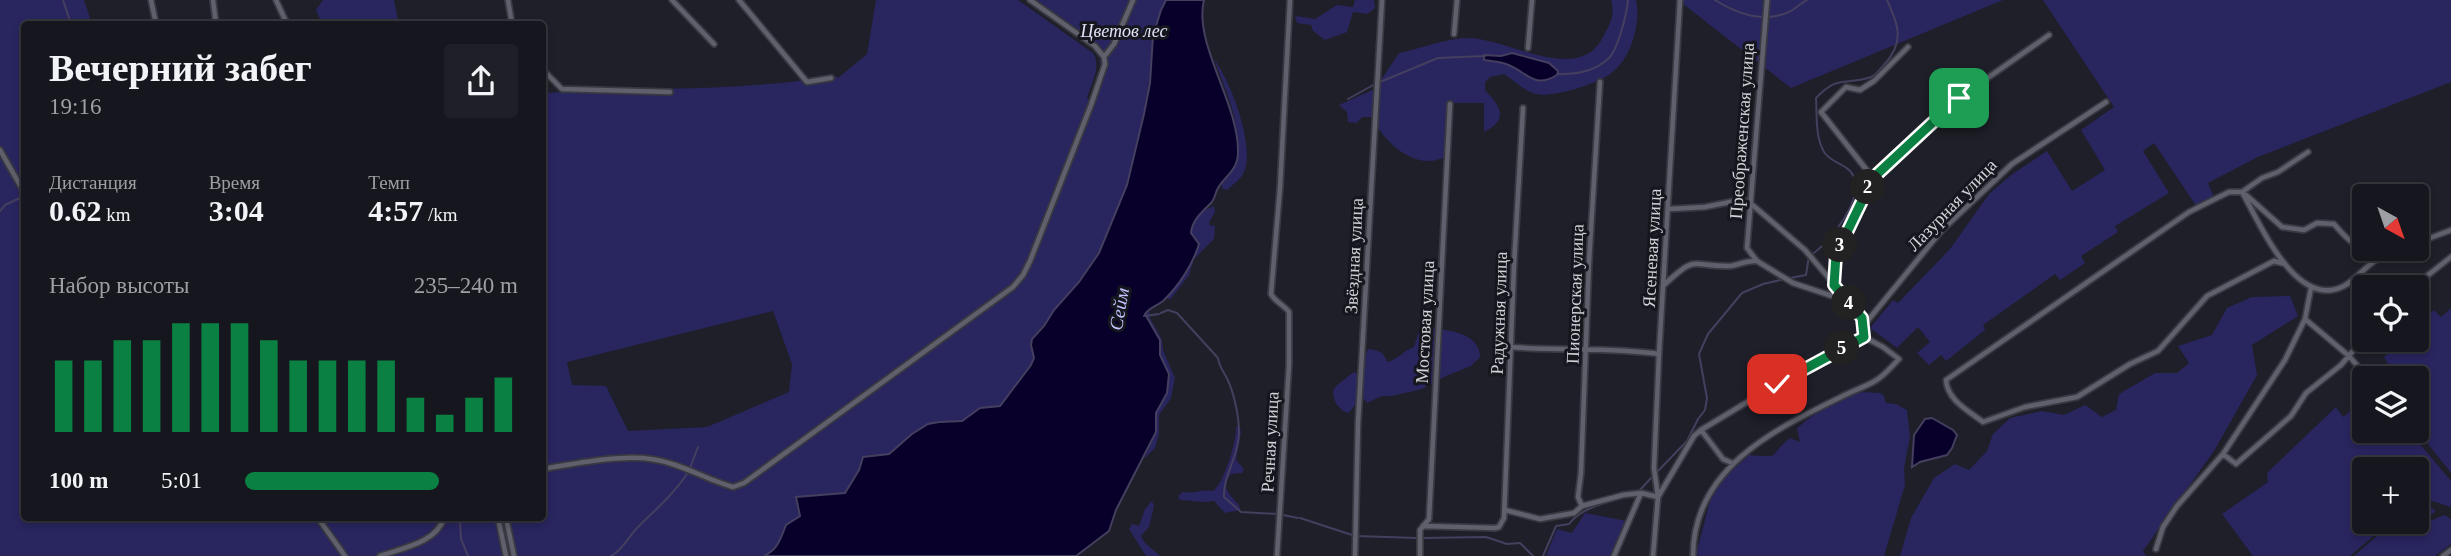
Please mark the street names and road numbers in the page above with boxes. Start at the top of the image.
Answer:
street label: Преображенская улица [1726,42,1758,220]
street label: Лазурная улица [1903,155,2001,255]
street label: Ясеневая улица [1639,188,1665,308]
street label: Звёздная улица [1341,197,1367,315]
street label: Пионерская улица [1563,224,1587,364]
street label: Радужная улица [1487,251,1511,375]
street label: Мостовая улица [1412,260,1438,384]
street label: Речная улица [1257,391,1283,493]

